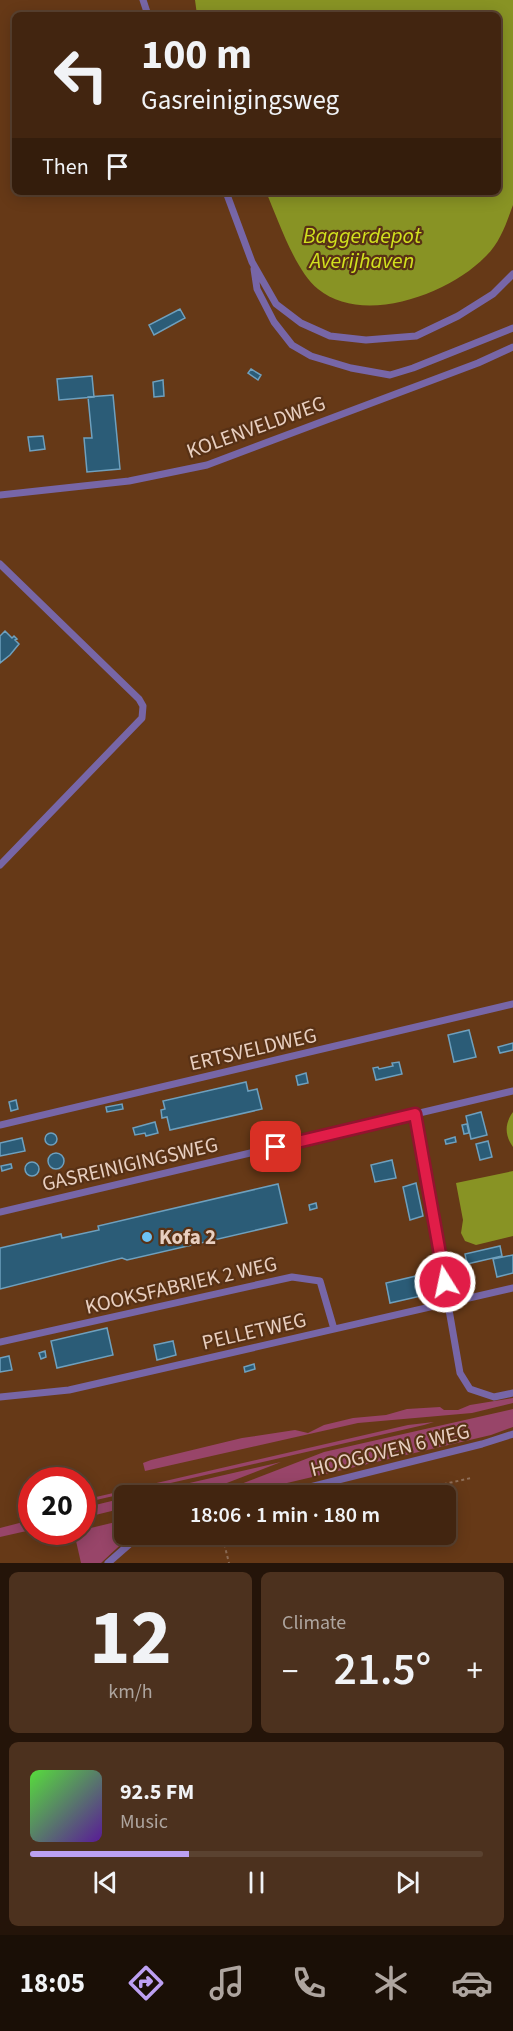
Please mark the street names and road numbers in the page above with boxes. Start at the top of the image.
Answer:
street label: KOLENVELDWEG [182,388,330,466]
street label: ERTSVELDWEG [186,1020,320,1078]
street label: GASREINIGINGSWEG [39,1129,221,1199]
street label: KOOKSFABRIEK 2 WEG [82,1248,280,1322]
street label: PELLETWEG [199,1304,309,1358]
street label: HOOGOVEN 6 WEG [307,1416,473,1484]

